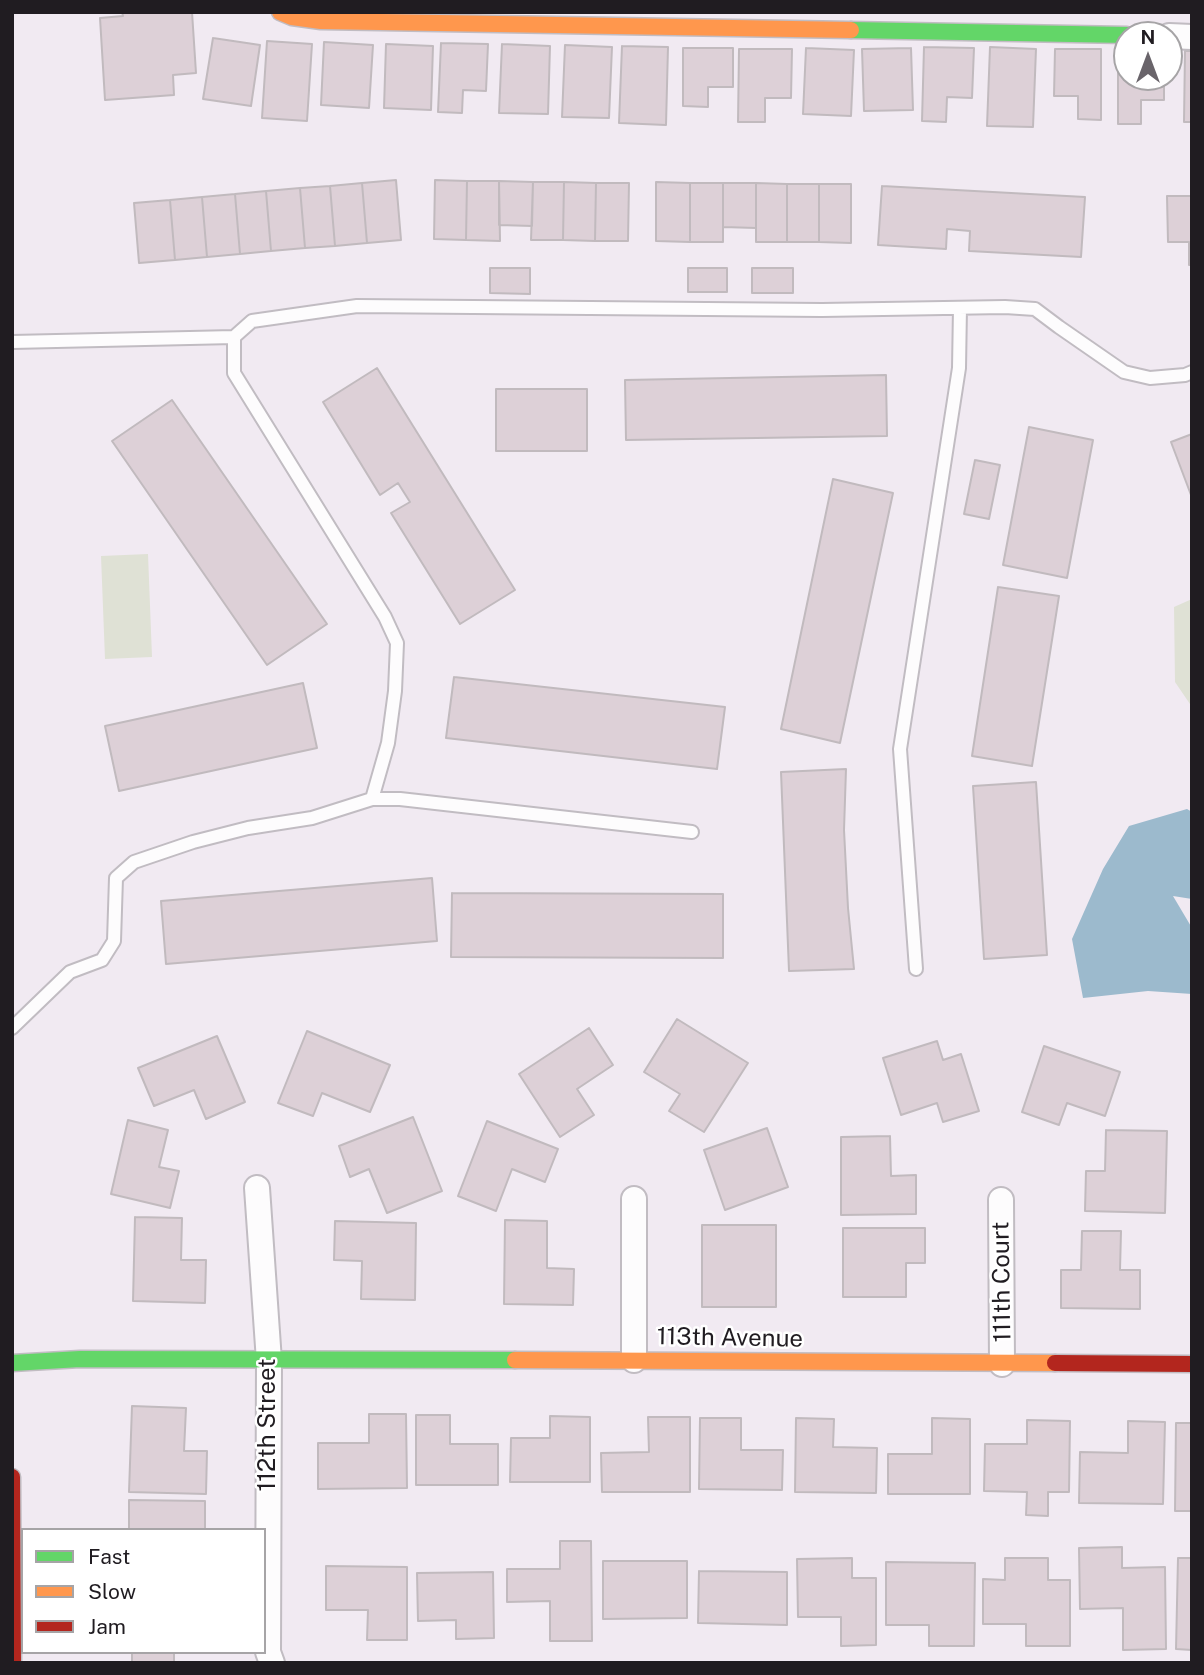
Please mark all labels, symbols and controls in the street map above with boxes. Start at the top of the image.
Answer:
north arrow [1113,21,1183,91]
text: N [1141,26,1155,48]
street label: 111th Court [987,1221,1017,1343]
street label: 113th Avenue [657,1322,803,1354]
street label: 112th Street [254,1359,282,1491]
legend [21,1528,266,1654]
text: Fast [88,1544,130,1569]
text: Slow [88,1579,136,1604]
text: Jam [88,1614,126,1639]

